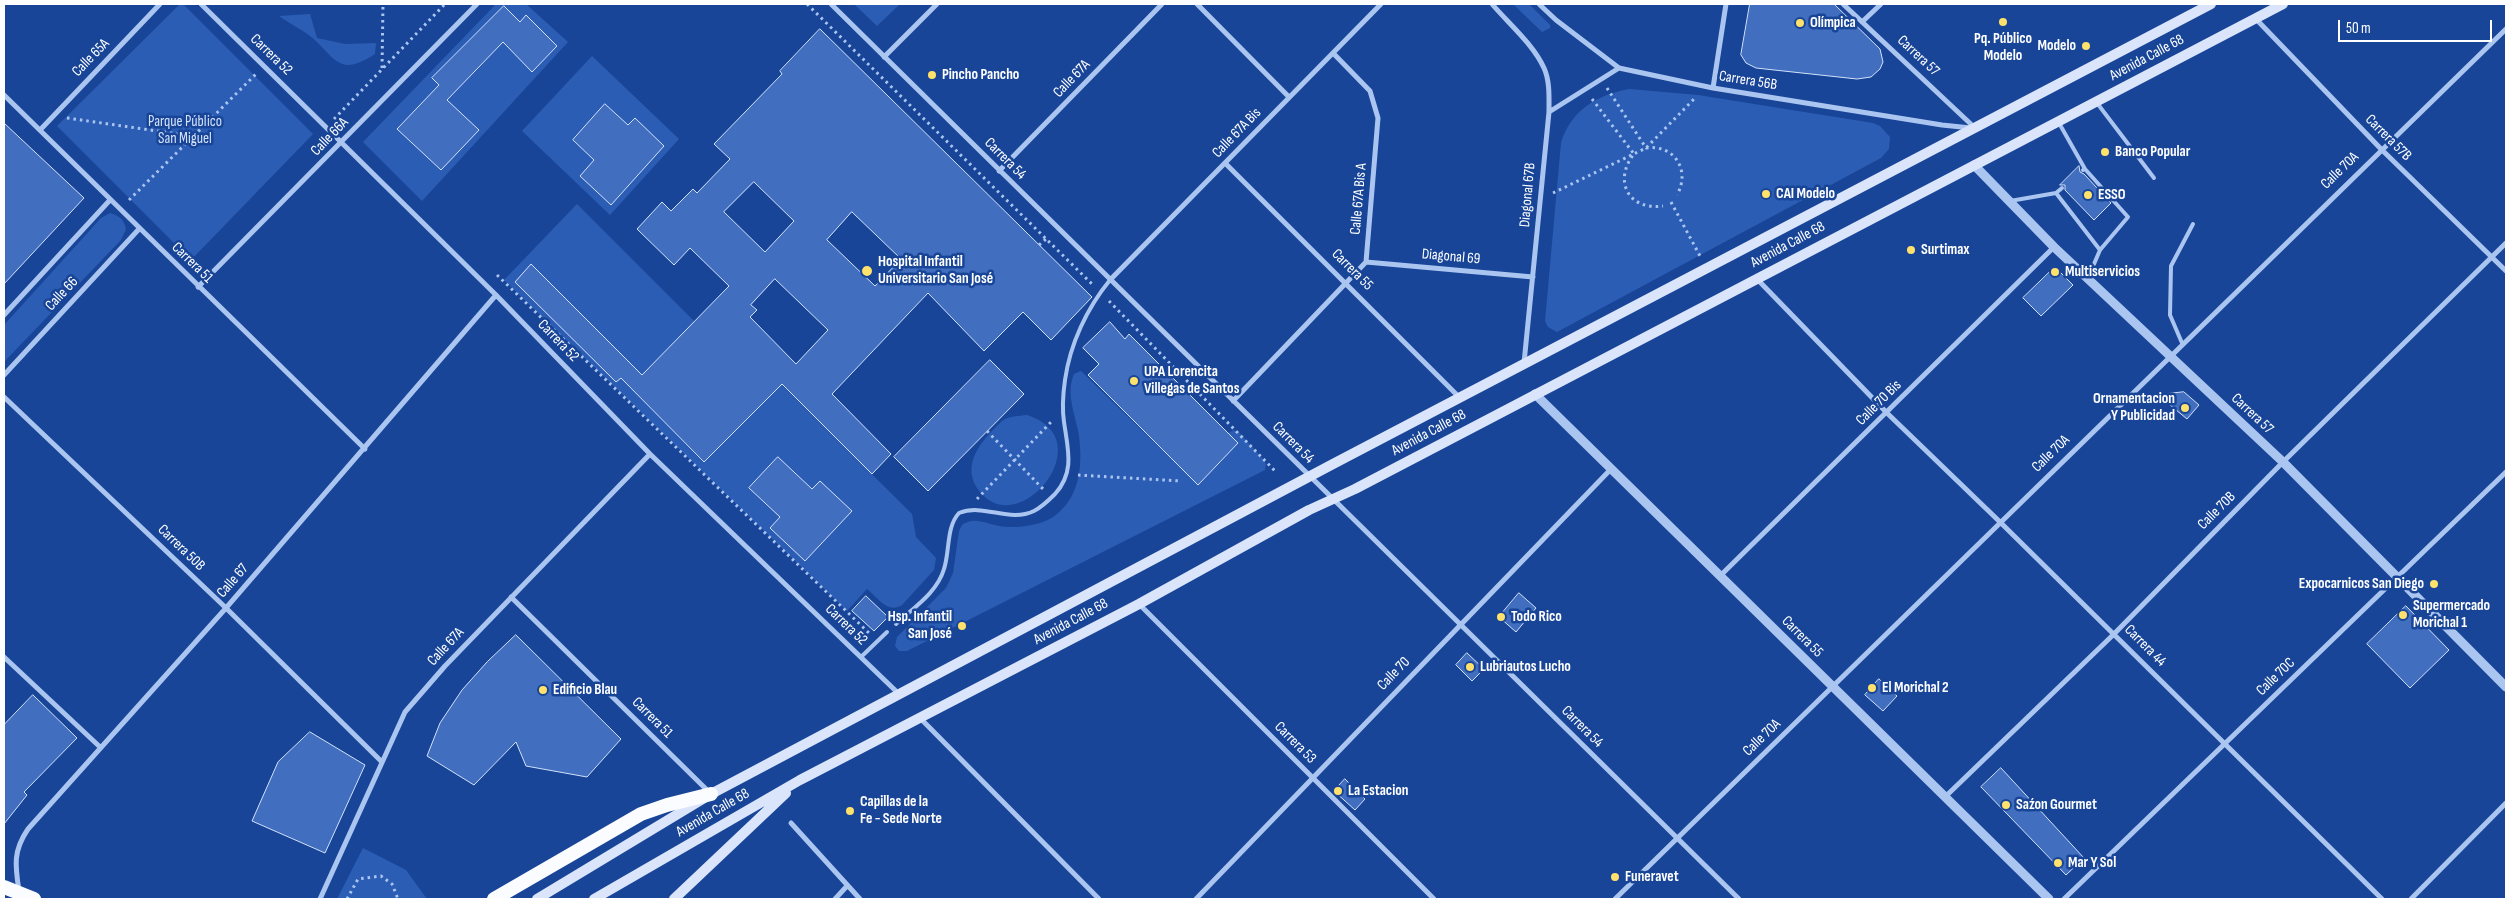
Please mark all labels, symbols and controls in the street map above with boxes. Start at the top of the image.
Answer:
scale bar [2340,10,2494,42]
place label: Olímpica [1810,14,1856,32]
marker: Pq. Público Modelo [1997,16,2009,28]
marker: Olímpica [1794,17,1806,29]
text: 50 m [2346,19,2371,38]
place label: Pq. Público Modelo [1974,30,2032,65]
street label: Carrera 52 [246,31,296,79]
street label: Avenida Calle 68 [2107,31,2187,85]
street label: Carrera 57 [1893,32,1943,80]
street label: Calle 65A [69,35,113,81]
place label: Modelo [2037,37,2076,55]
marker: Modelo [2080,40,2092,52]
street label: Calle 67A [1050,56,1094,102]
place label: Pincho Pancho [942,66,1019,84]
street label: Carrera 56B [1718,68,1778,94]
marker: Pincho Pancho [926,69,938,81]
street label: Calle 67A Bis [1209,104,1265,162]
street label: Carrera 57B [2361,111,2415,165]
park label: Parque Público San Miguel [148,113,222,148]
street label: Calle 66A [307,114,353,160]
street label: Carrera 54 [980,134,1030,184]
place label: Banco Popular [2115,143,2190,161]
marker: Banco Popular [2099,146,2111,158]
street label: Calle 70A [2317,149,2363,193]
street label: Diagonal 67B [1516,162,1540,228]
street label: Calle 67A Bis A [1347,163,1371,235]
place label: CAI Modelo [1776,185,1835,203]
place label: ESSO [2098,186,2126,204]
marker: CAI Modelo [1760,188,1772,200]
marker: ESSO [2082,189,2094,201]
street label: Avenida Calle 68 [1748,218,1828,272]
street label: Carrera 51 [168,239,216,287]
place label: Surtimax [1921,241,1970,259]
marker: Surtimax [1905,244,1917,256]
street label: Carrera 55 [1327,245,1377,295]
street label: Diagonal 69 [1421,245,1481,269]
place label: Hospital Infantil Universitario San José [878,253,993,288]
place label: Multiservicios [2065,263,2140,281]
marker: Hospital Infantil Universitario San José [860,264,874,278]
marker: Multiservicios [2049,266,2061,278]
street label: Calle 66 [42,273,82,315]
street label: Carrera 52 [534,316,582,366]
place label: UPA Lorencita Villegas de Santos [1144,363,1239,398]
marker: UPA Lorencita Villegas de Santos [1128,375,1140,387]
street label: Calle 70 Bis [1853,377,1905,429]
place label: Ornamentacion Y Publicidad [2093,390,2175,425]
street label: Carrera 57 [2227,390,2277,438]
marker: Ornamentacion Y Publicidad [2179,402,2191,414]
street label: Avenida Calle 68 [1389,406,1469,460]
street label: Carrera 54 [1268,418,1318,468]
street label: Calle 70A [2028,432,2074,476]
street label: Calle 70B [2194,488,2240,534]
street label: Carrera 50B [154,521,208,575]
street label: Calle 67 [213,560,253,602]
place label: Expocarnicos San Diego [2299,575,2424,593]
marker: Expocarnicos San Diego [2428,578,2440,590]
street label: Avenida Calle 68 [1031,595,1111,649]
place label: Supermercado Morichal 1 [2413,597,2490,632]
street label: Carrera 52 [821,601,871,649]
place label: Hsp. Infantil San José [888,608,952,643]
place label: Todo Rico [1511,608,1562,626]
marker: Supermercado Morichal 1 [2397,609,2409,621]
marker: Todo Rico [1495,611,1507,623]
street label: Carrera 55 [1777,612,1827,662]
marker: Hsp. Infantil San José [956,620,968,632]
street label: Carrera 44 [2120,621,2170,671]
street label: Calle 67A [424,624,468,670]
street label: Calle 70 [1374,654,1414,694]
street label: Calle 70C [2253,654,2299,700]
place label: Lubriautos Lucho [1480,658,1571,676]
marker: Lubriautos Lucho [1464,661,1476,673]
place label: El Morichal 2 [1882,679,1949,697]
place label: Edificio Blau [553,681,617,699]
marker: El Morichal 2 [1866,682,1878,694]
marker: Edificio Blau [537,684,549,696]
street label: Carrera 51 [628,694,676,742]
street label: Carrera 54 [1557,702,1607,752]
street label: Calle 70A [1739,716,1785,760]
street label: Carrera 53 [1270,718,1320,768]
place label: La Estacion [1348,782,1408,800]
street label: Avenida Calle 68 [673,785,753,841]
marker: La Estacion [1332,785,1344,797]
place label: Capillas de la Fe - Sede Norte [860,793,942,828]
place label: Saźon Gourmet [2016,796,2097,814]
marker: Saźon Gourmet [2000,799,2012,811]
marker: Capillas de la Fe - Sede Norte [844,805,856,817]
place label: Mar Y Sol [2068,854,2116,872]
marker: Mar Y Sol [2052,857,2064,869]
place label: Funeravet [1625,868,1679,886]
marker: Funeravet [1609,871,1621,883]

